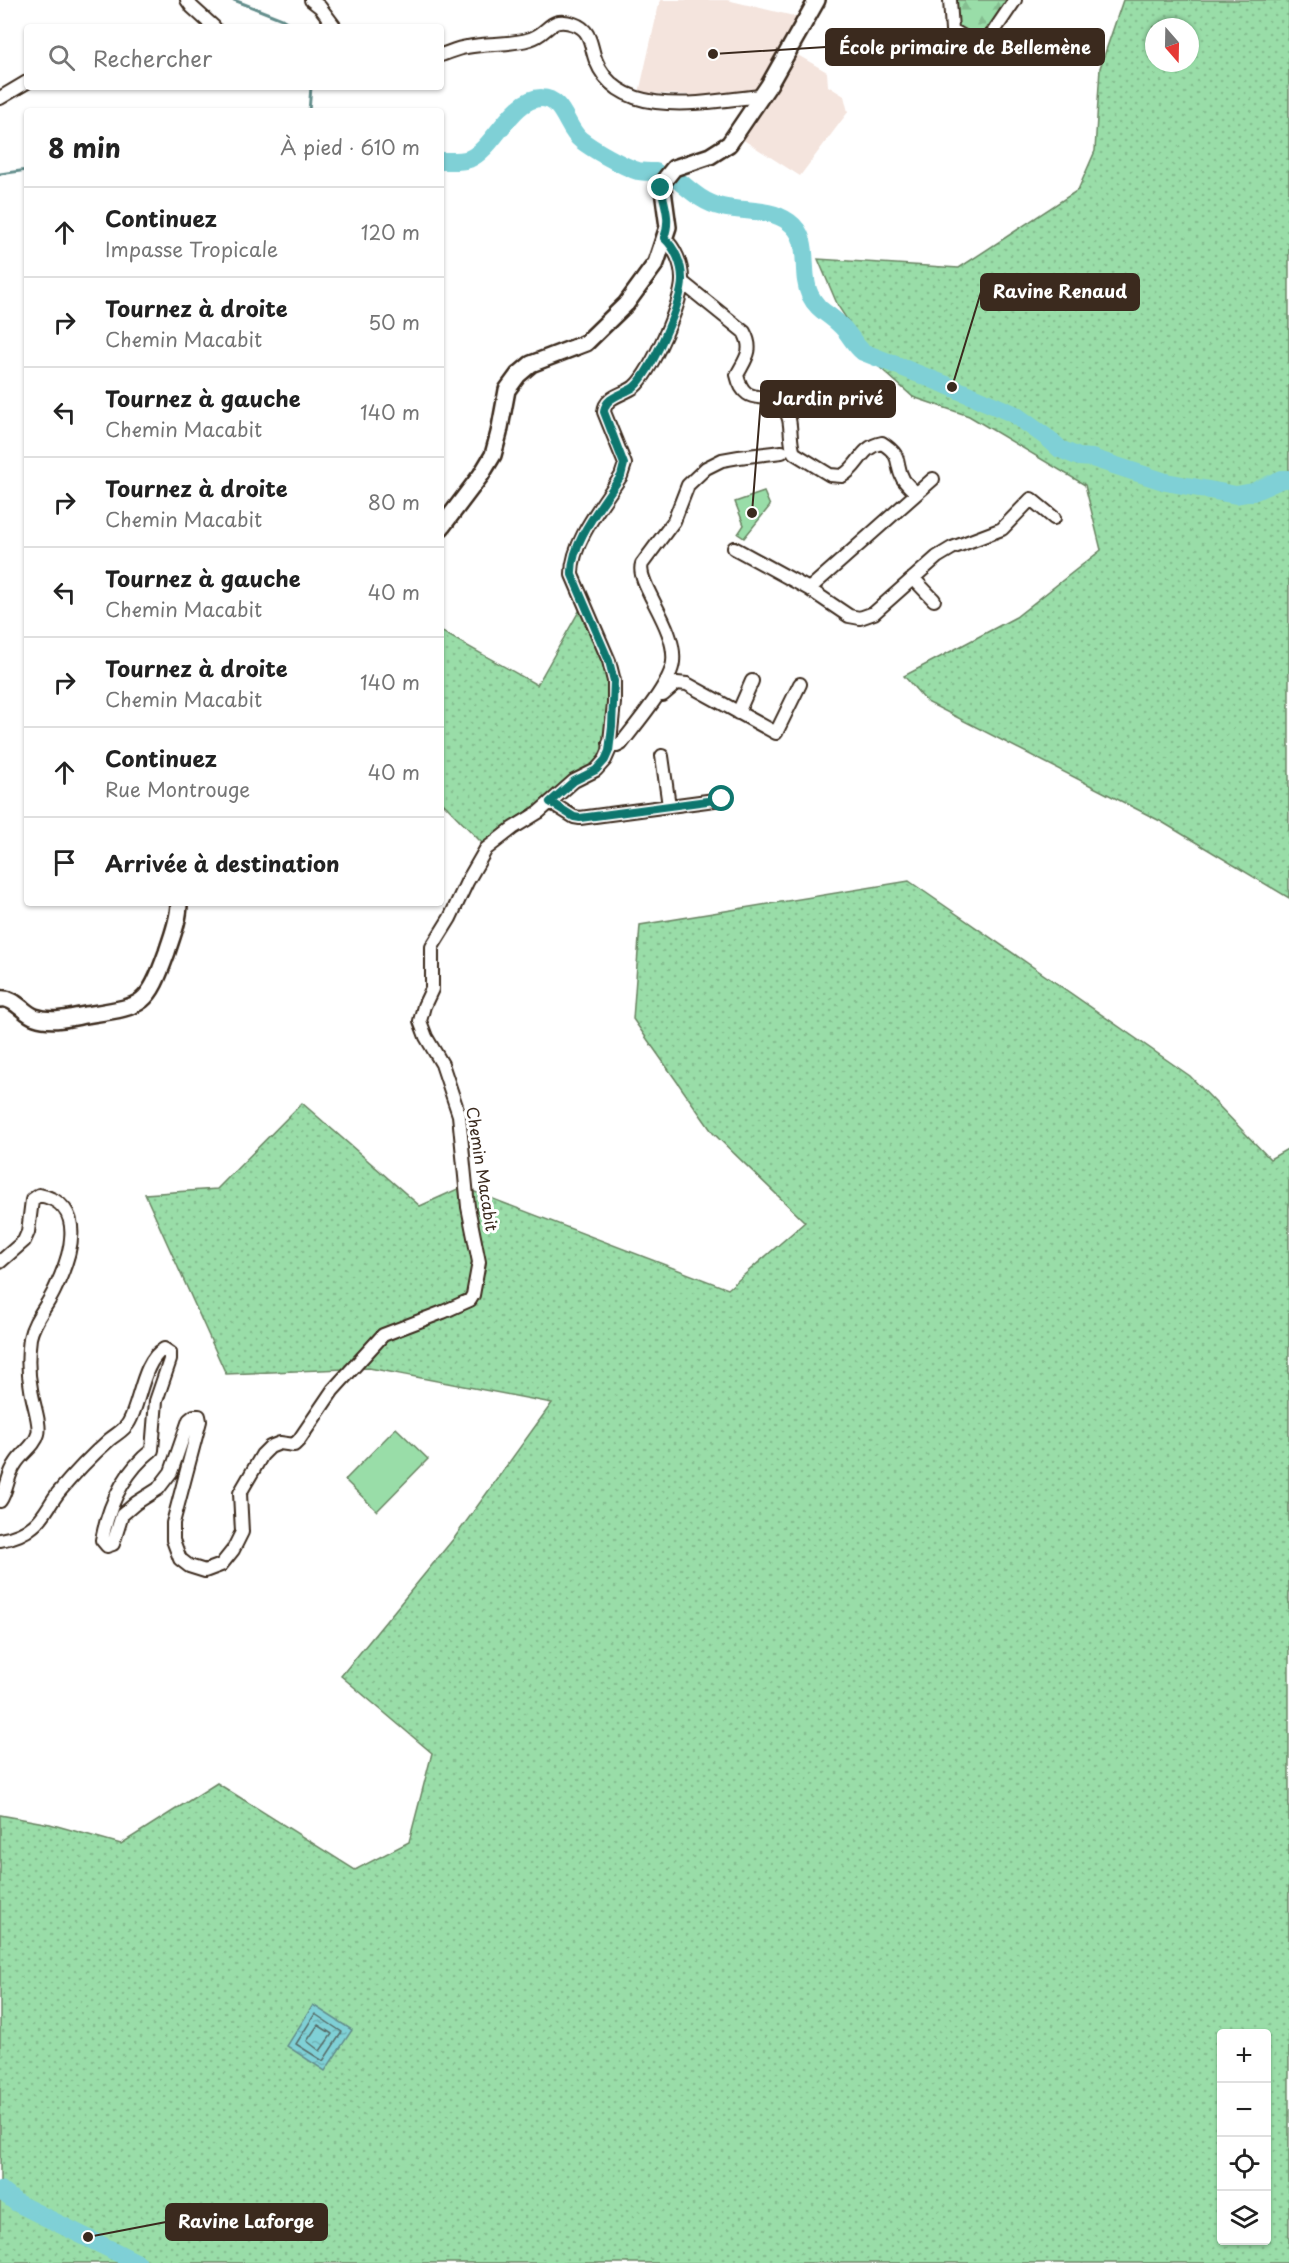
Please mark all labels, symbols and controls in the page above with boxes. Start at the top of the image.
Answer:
north arrow [1145,18,1199,72]
search box [24,24,444,90]
callout: École primaire de Bellemène [826,29,1104,65]
text: École primaire de Bellemène [839,33,1091,60]
icon: search [45,41,78,74]
text: Rechercher [93,41,212,74]
text: 8 min [48,128,121,167]
text: À pied · 610 m [280,132,420,162]
route end [647,174,673,200]
text: Continuez [105,201,217,234]
icon: ahead [48,216,81,249]
text: 120 m [361,217,420,247]
text: Impasse Tropicale [105,234,278,264]
callout: Ravine Renaud [981,274,1139,310]
text: Ravine Renaud [993,277,1127,304]
text: Tournez à droite [105,291,288,324]
icon: right [48,306,81,339]
text: 50 m [368,307,420,337]
text: Chemin Macabit [105,324,262,354]
text: Tournez à gauche [105,381,301,414]
callout: Jardin privé [761,381,895,417]
text: Jardin privé [772,384,884,411]
icon: left [48,396,81,429]
text: 140 m [360,397,420,427]
text: Chemin Macabit [105,414,262,444]
text: Tournez à droite [105,471,288,504]
icon: right [48,486,81,519]
text: 80 m [368,487,420,517]
text: Chemin Macabit [105,504,262,534]
text: Tournez à gauche [105,561,301,594]
icon: left [48,576,81,609]
text: 40 m [368,577,420,607]
text: Chemin Macabit [105,594,262,624]
text: Tournez à droite [105,651,288,684]
icon: right [48,666,81,699]
text: 140 m [360,667,420,697]
text: Chemin Macabit [105,684,262,714]
text: Continuez [105,741,217,774]
icon: ahead [48,756,81,789]
text: 40 m [368,757,420,787]
text: Rue Montrouge [105,774,250,804]
route start [708,785,734,811]
icon: arrive [48,846,81,879]
text: Arrivée à destination [105,846,339,879]
street label: Chemin Macabit [461,1105,505,1233]
map controls [1217,2029,1271,2245]
button: + [1217,2029,1271,2083]
button: − [1217,2083,1271,2137]
button: locate [1217,2137,1271,2191]
button: layers [1217,2191,1271,2245]
callout: Ravine Laforge [166,2204,327,2240]
text: Ravine Laforge [178,2207,314,2234]

